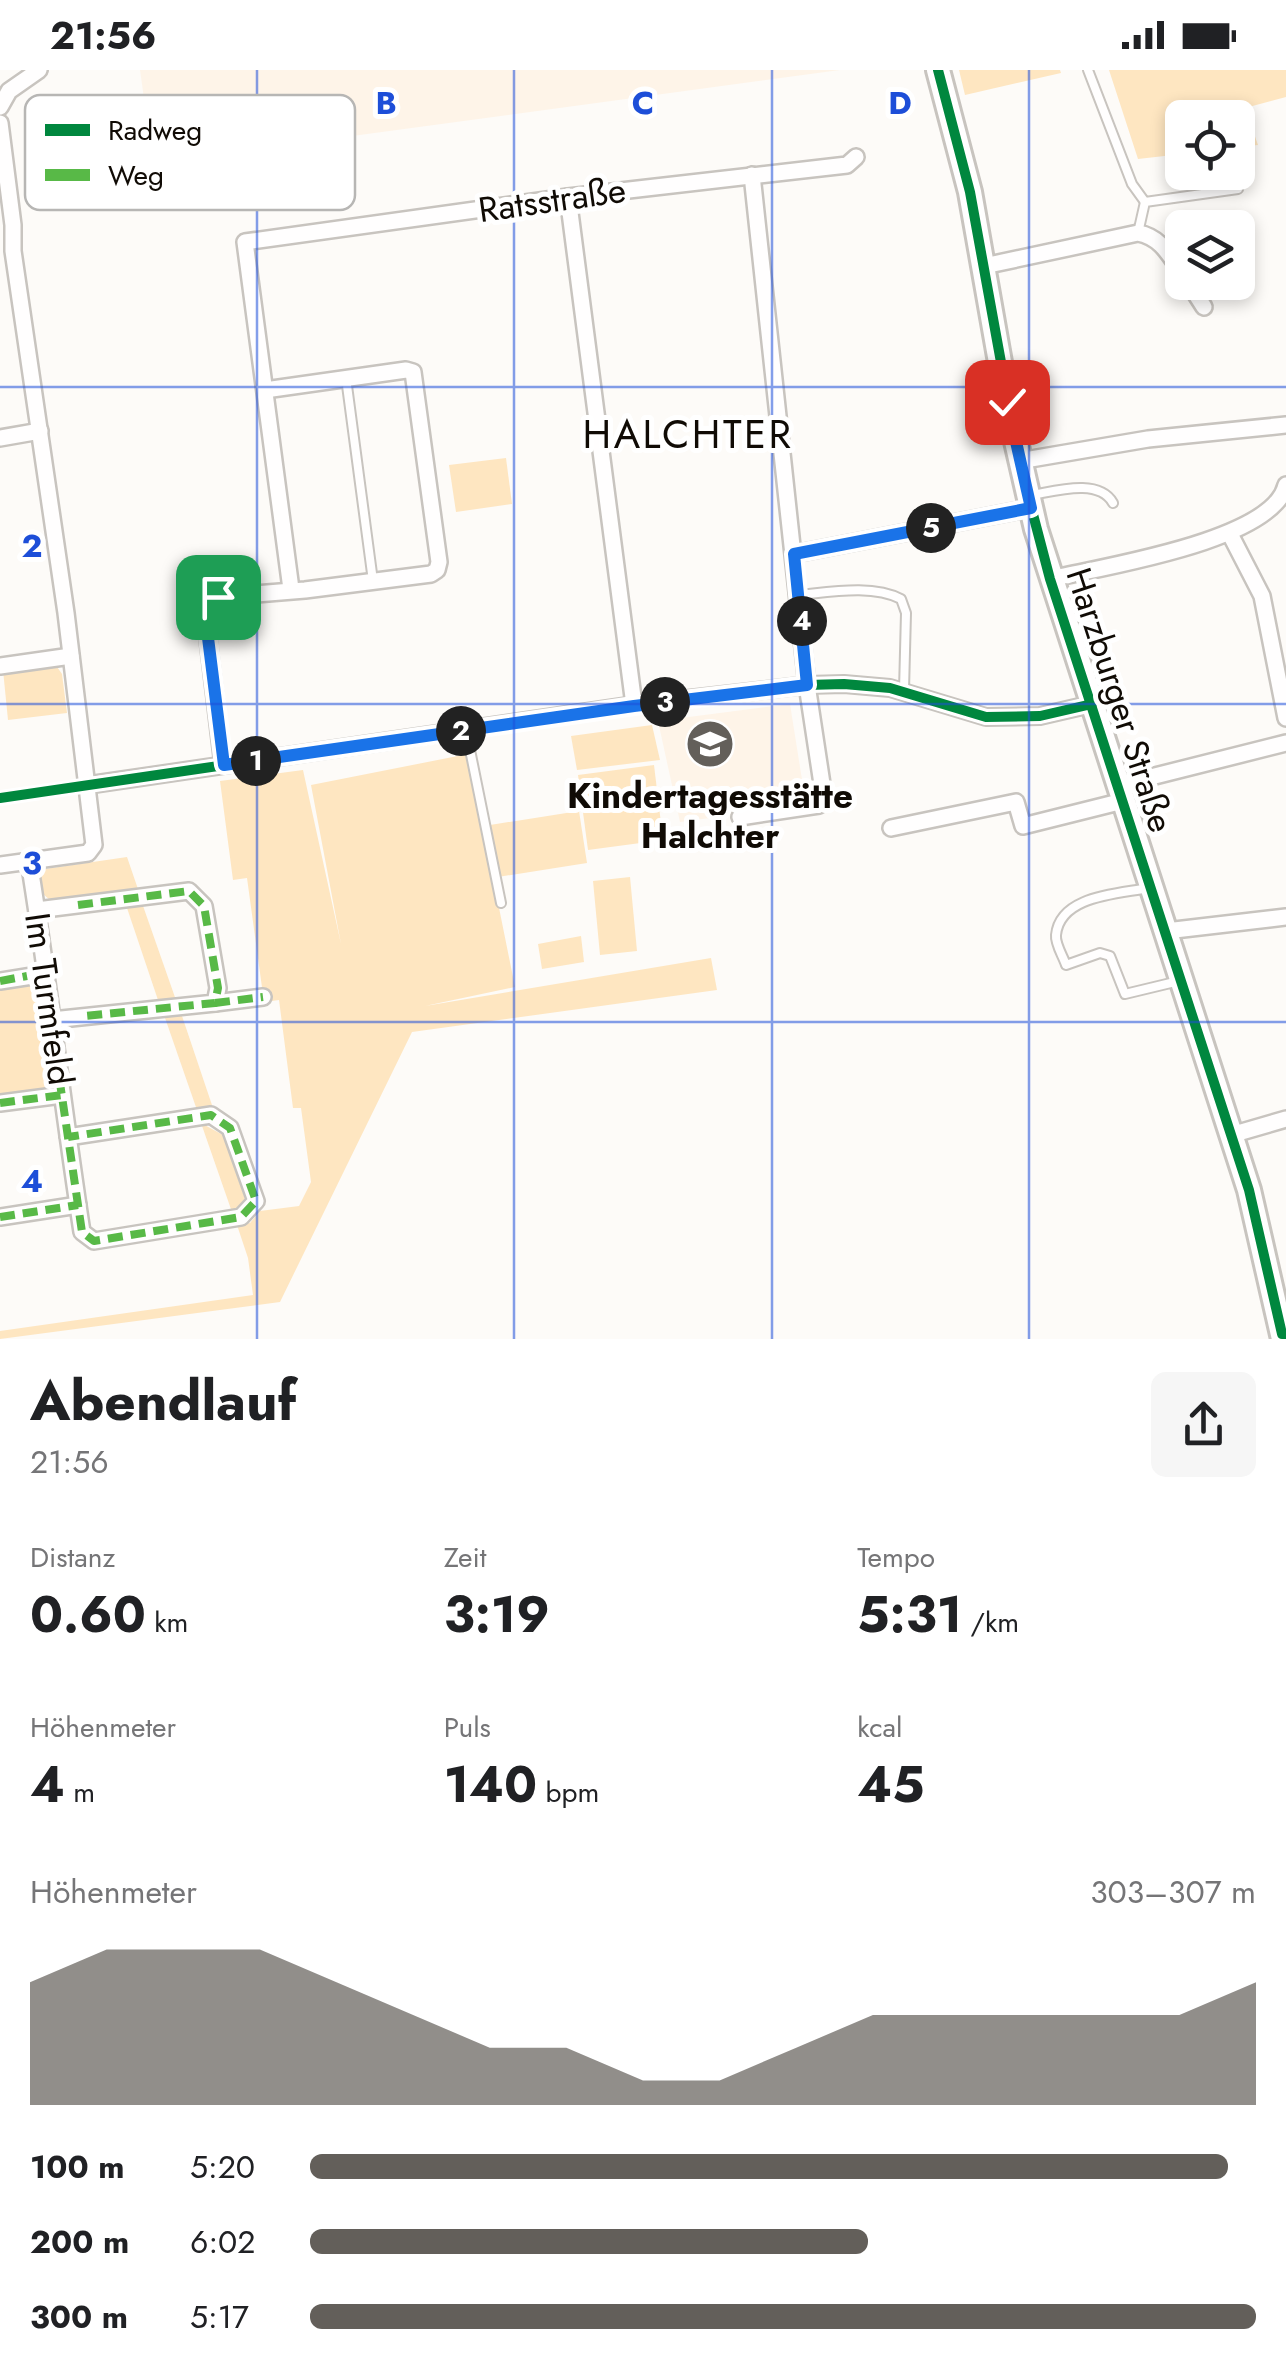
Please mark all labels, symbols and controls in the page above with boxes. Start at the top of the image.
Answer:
text: 21:56 [50,8,156,63]
text: B [375,80,397,126]
text: C [632,80,654,126]
text: D [888,80,912,126]
legend [25,95,355,210]
map controls [1165,100,1255,300]
button: locate [1165,100,1255,190]
text: Radweg [108,110,202,151]
text: Weg [108,155,164,196]
street label: Ratsstraße [475,165,629,235]
button: layers [1165,210,1255,300]
pin [965,360,1050,445]
icon: check [980,375,1035,430]
district label: HALCHTER [583,405,793,463]
pin: 5 [906,503,956,553]
text: 5 [922,507,940,548]
text: 2 [22,523,43,569]
pin [176,555,261,640]
street label: Harzburger Straße [1054,561,1186,839]
icon: arrive [191,570,246,625]
pin: 4 [777,596,827,646]
text: 4 [792,600,812,641]
pin: 3 [640,677,690,727]
text: 3 [656,681,674,722]
pin: 2 [436,706,486,756]
text: 2 [452,710,470,751]
school or university icon: Kindertagesstätte Halchter [684,718,736,770]
pin: 1 [231,736,281,786]
text: 1 [249,740,263,781]
place label: Kindertagesstätte Halchter [567,771,853,861]
text: 3 [22,840,42,886]
street label: Im Turmfeld [12,910,86,1088]
text: 4 [21,1158,43,1204]
text: Abendlauf [30,1361,296,1441]
button: share [1151,1372,1256,1477]
text: 21:56 [30,1439,109,1485]
text: Distanz [30,1537,115,1578]
text: Zeit [444,1537,487,1578]
text: Tempo [857,1537,935,1578]
text: 0.60 [30,1578,146,1651]
text: 3:19 [444,1578,550,1651]
text: 5:31 [857,1578,962,1651]
text: km [146,1602,188,1643]
text: /km [962,1602,1019,1643]
text: Höhenmeter [30,1707,176,1748]
text: Puls [444,1707,491,1748]
text: kcal [857,1707,903,1748]
text: 4 [30,1748,65,1821]
text: 140 [444,1748,537,1821]
text: 45 [857,1748,924,1821]
text: m [65,1772,95,1813]
text: bpm [537,1772,599,1813]
text: Höhenmeter [30,1869,197,1915]
text: 303–307 m [1090,1869,1256,1915]
text: 100 m [30,2144,125,2190]
text: 5:20 [190,2144,255,2190]
text: 200 m [30,2219,129,2265]
text: 6:02 [190,2219,255,2265]
text: 300 m [30,2294,128,2340]
text: 5:17 [190,2294,249,2340]

